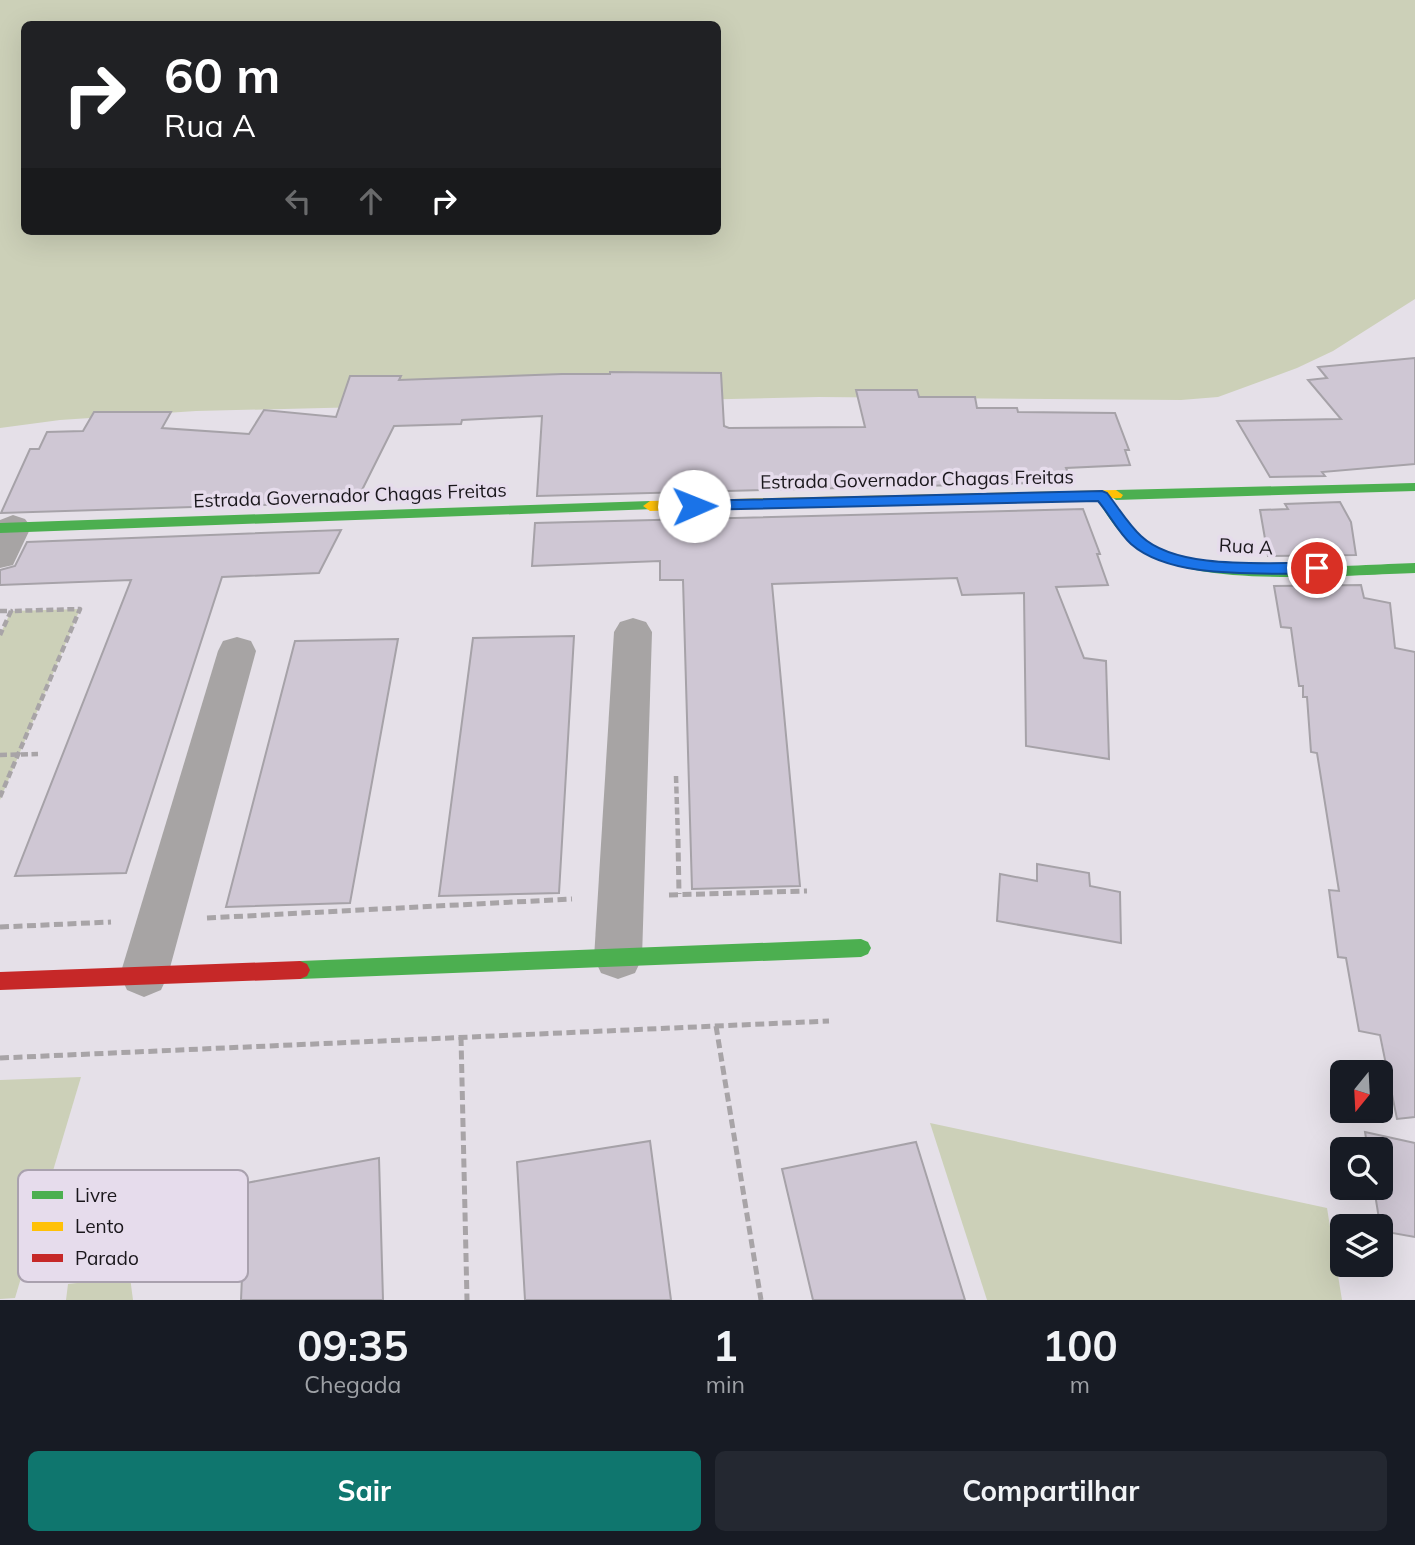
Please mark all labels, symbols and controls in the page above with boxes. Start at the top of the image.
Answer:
text: 60 m [164,44,280,105]
icon: right [49,49,140,140]
text: Rua A [164,105,256,145]
icon: left [279,182,317,220]
icon: ahead [352,182,390,220]
icon: right [425,182,463,220]
street label: Estrada Governador Chagas Freitas [760,464,1074,494]
position arrow [657,469,731,543]
street label: Estrada Governador Chagas Freitas [193,478,507,512]
street label: Rua A [1218,533,1274,559]
pin [1287,538,1347,598]
icon: arrive [1298,549,1336,587]
north arrow [1330,1060,1393,1124]
map controls [1330,1060,1393,1277]
button: search [1330,1137,1393,1200]
legend [18,1170,248,1282]
text: Livre [75,1183,117,1207]
text: Lento [75,1214,124,1238]
button: layers [1330,1214,1393,1277]
text: Parado [75,1246,139,1270]
text: 09:35 [297,1319,408,1372]
text: 1 [713,1319,738,1372]
text: 100 [1042,1319,1118,1372]
text: Chegada [304,1370,401,1399]
text: min [706,1370,745,1399]
text: m [1070,1370,1090,1399]
button: Sair [28,1451,701,1531]
button: Compartilhar [715,1451,1387,1531]

